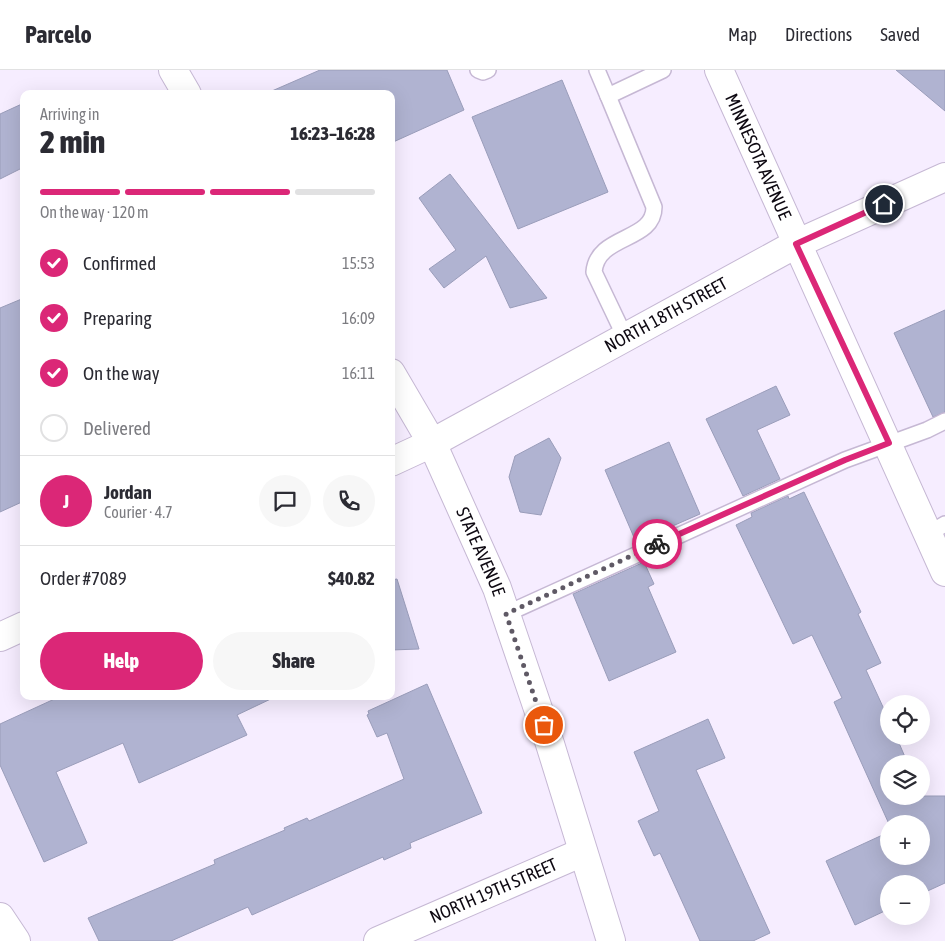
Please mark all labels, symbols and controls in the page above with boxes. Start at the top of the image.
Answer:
text: Parcelo [25,21,92,48]
text: Map [728,24,757,45]
text: Directions [785,24,852,45]
text: Saved [880,24,920,45]
street label: MINNESOTA AVENUE [721,90,796,223]
text: Arriving in [40,105,100,123]
text: 16:23–16:28 [290,122,375,144]
text: 2 min [40,123,105,160]
pin [863,183,905,225]
icon: home [870,190,898,218]
text: On the way · 120 m [40,203,149,221]
icon: check [40,249,68,277]
text: Confirmed [83,252,156,274]
text: 15:53 [342,254,375,272]
street label: NORTH 18TH STREET [601,273,731,357]
icon: check [40,304,68,332]
text: Preparing [83,307,152,329]
text: 16:09 [342,309,375,327]
icon: check [40,359,68,387]
text: On the way [83,362,160,384]
text: 16:11 [342,364,375,382]
text: Delivered [83,417,151,439]
button: chat [259,475,311,527]
button: phone [323,475,375,527]
text: Jordan [104,481,152,503]
text: J [63,490,69,512]
text: Courier · 4.7 [104,503,173,521]
street label: STATE AVENUE [452,504,510,599]
courier [632,519,682,569]
icon: bike [643,530,671,558]
text: Order #7089 [40,567,127,589]
text: $40.82 [328,567,375,589]
button: Help [40,632,203,690]
button: Share [213,632,375,690]
map controls [880,695,930,925]
button: locate [880,695,930,745]
pin [523,704,565,746]
icon: bag [530,711,558,739]
button: layers [880,755,930,805]
button: + [880,815,930,865]
street label: NORTH 19TH STREET [427,854,560,927]
button: − [880,875,930,925]

